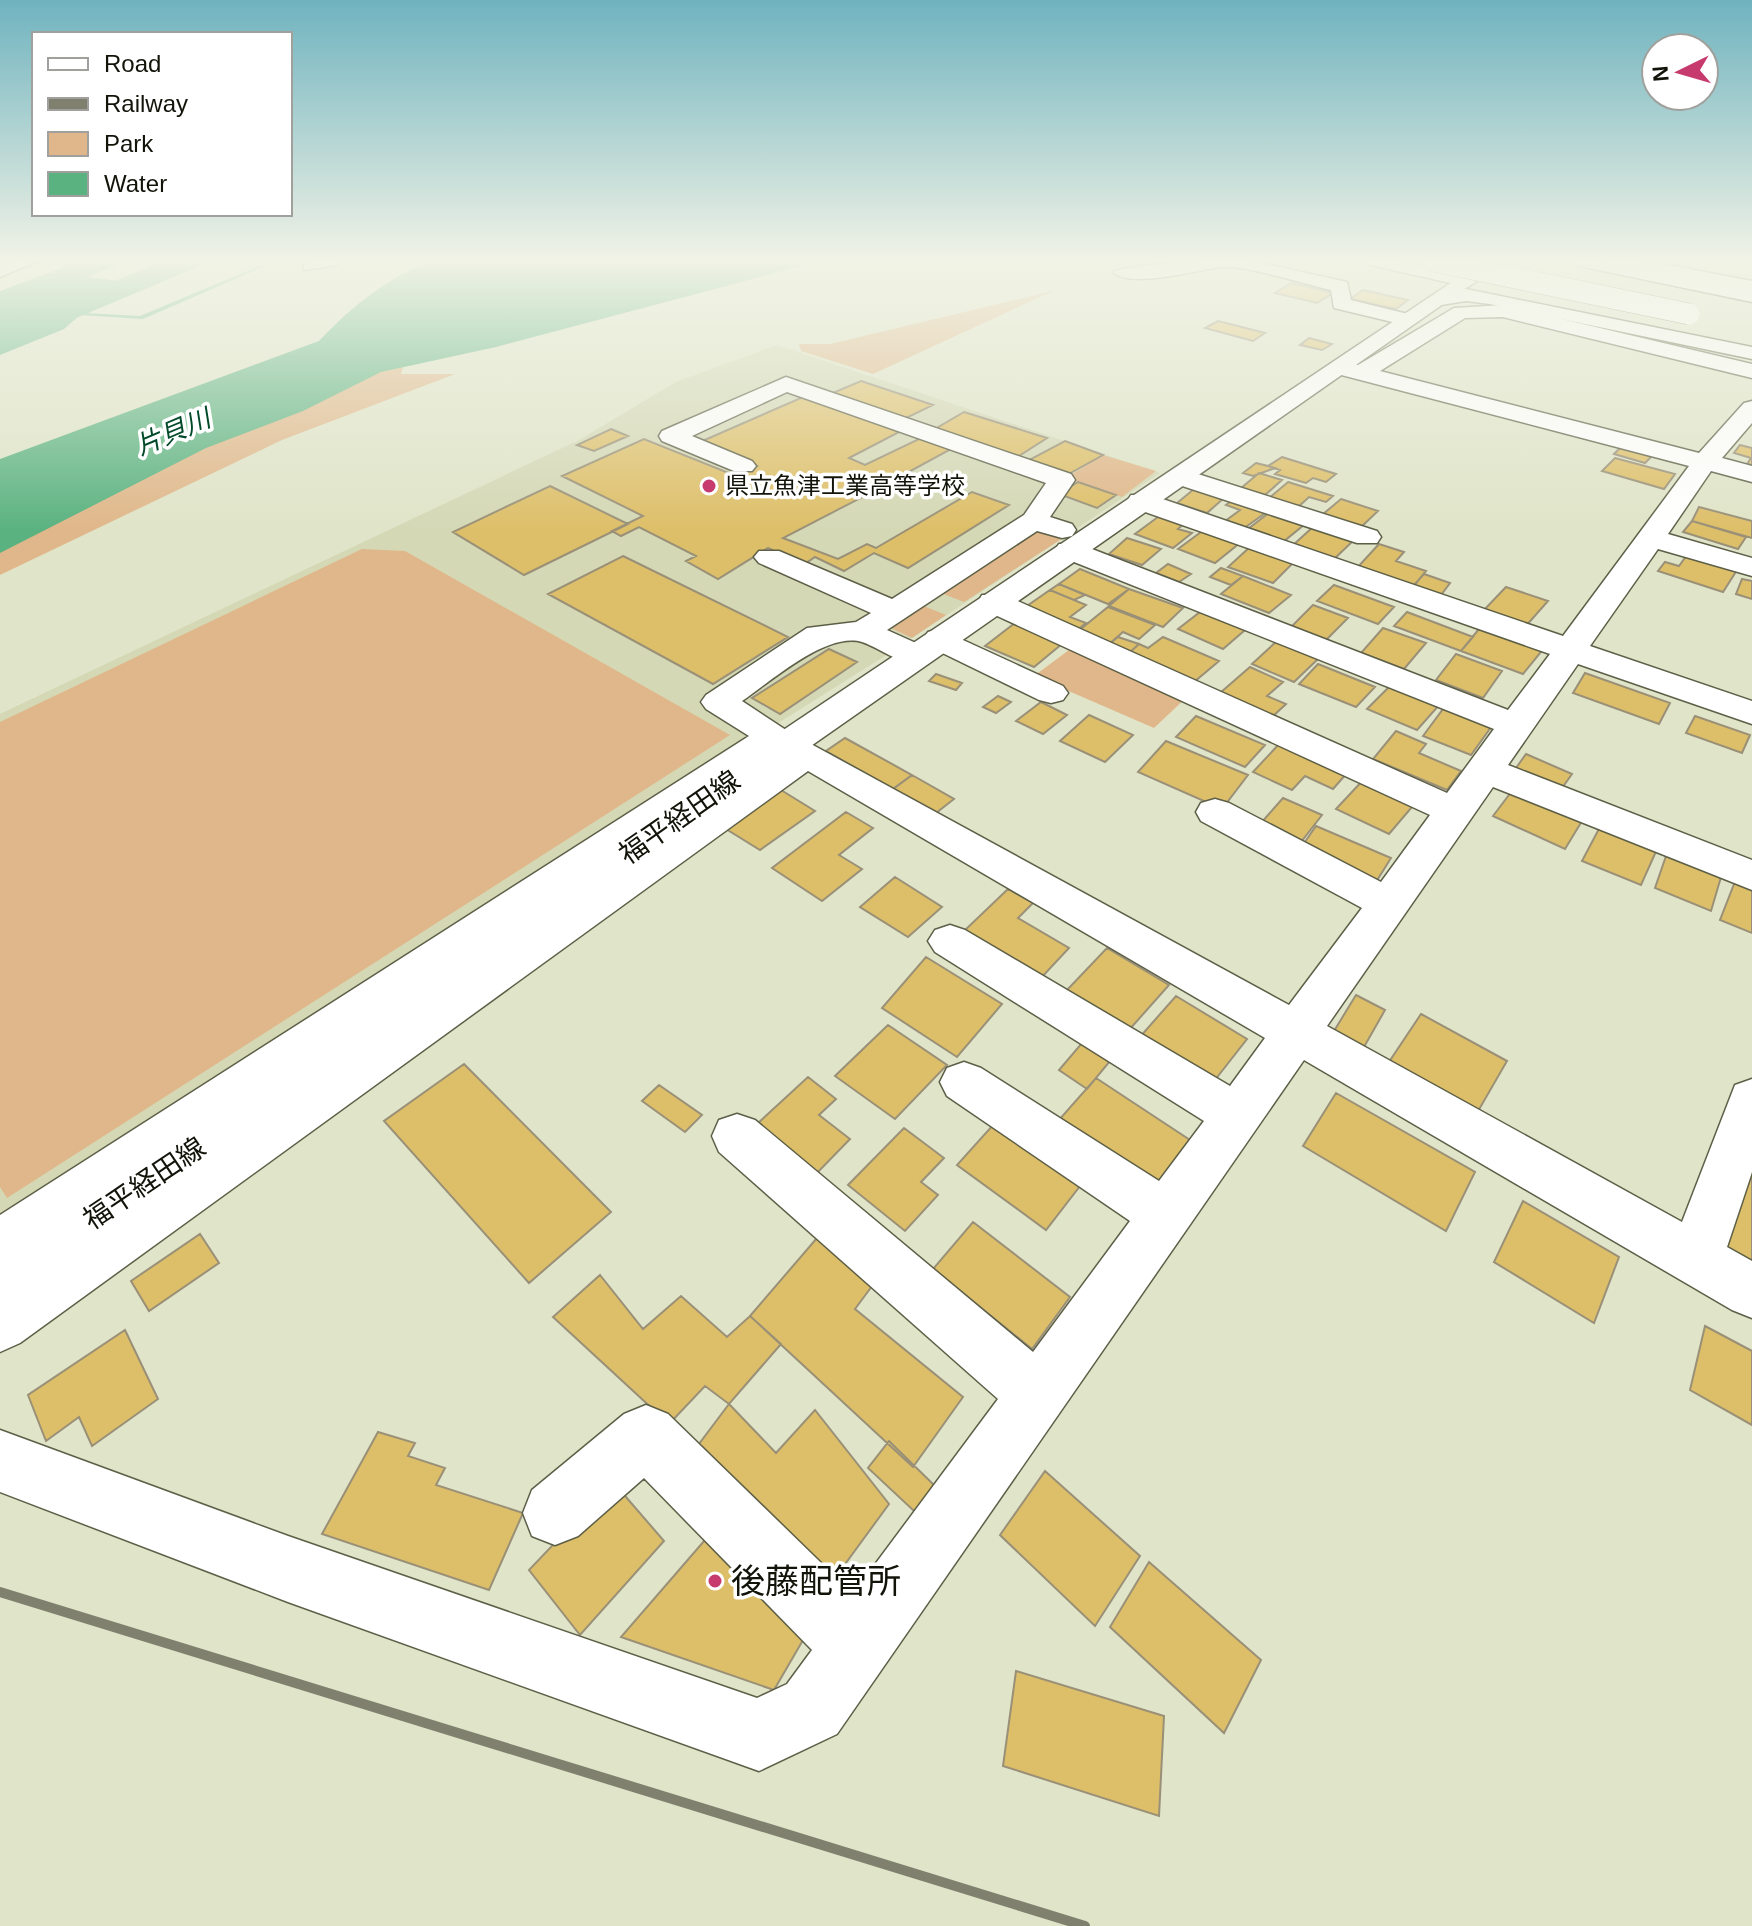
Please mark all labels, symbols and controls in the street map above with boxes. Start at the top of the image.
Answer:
legend [32,32,292,216]
north arrow [1640,32,1720,112]
text: Road [104,50,161,77]
text: N [1647,65,1674,83]
text: Railway [104,90,188,117]
text: Park [104,130,154,157]
text: Water [104,170,167,197]
water label: 片貝川 [131,402,218,461]
place label: 県立魚津工業高等学校 [725,472,965,499]
marker: 県立魚津工業高等学校 [700,477,718,495]
street label: 福平経田線 [613,765,746,870]
street label: 福平経田線 [78,1131,211,1235]
place label: 後藤配管所 [731,1562,901,1600]
marker: 後藤配管所 [706,1572,724,1590]

